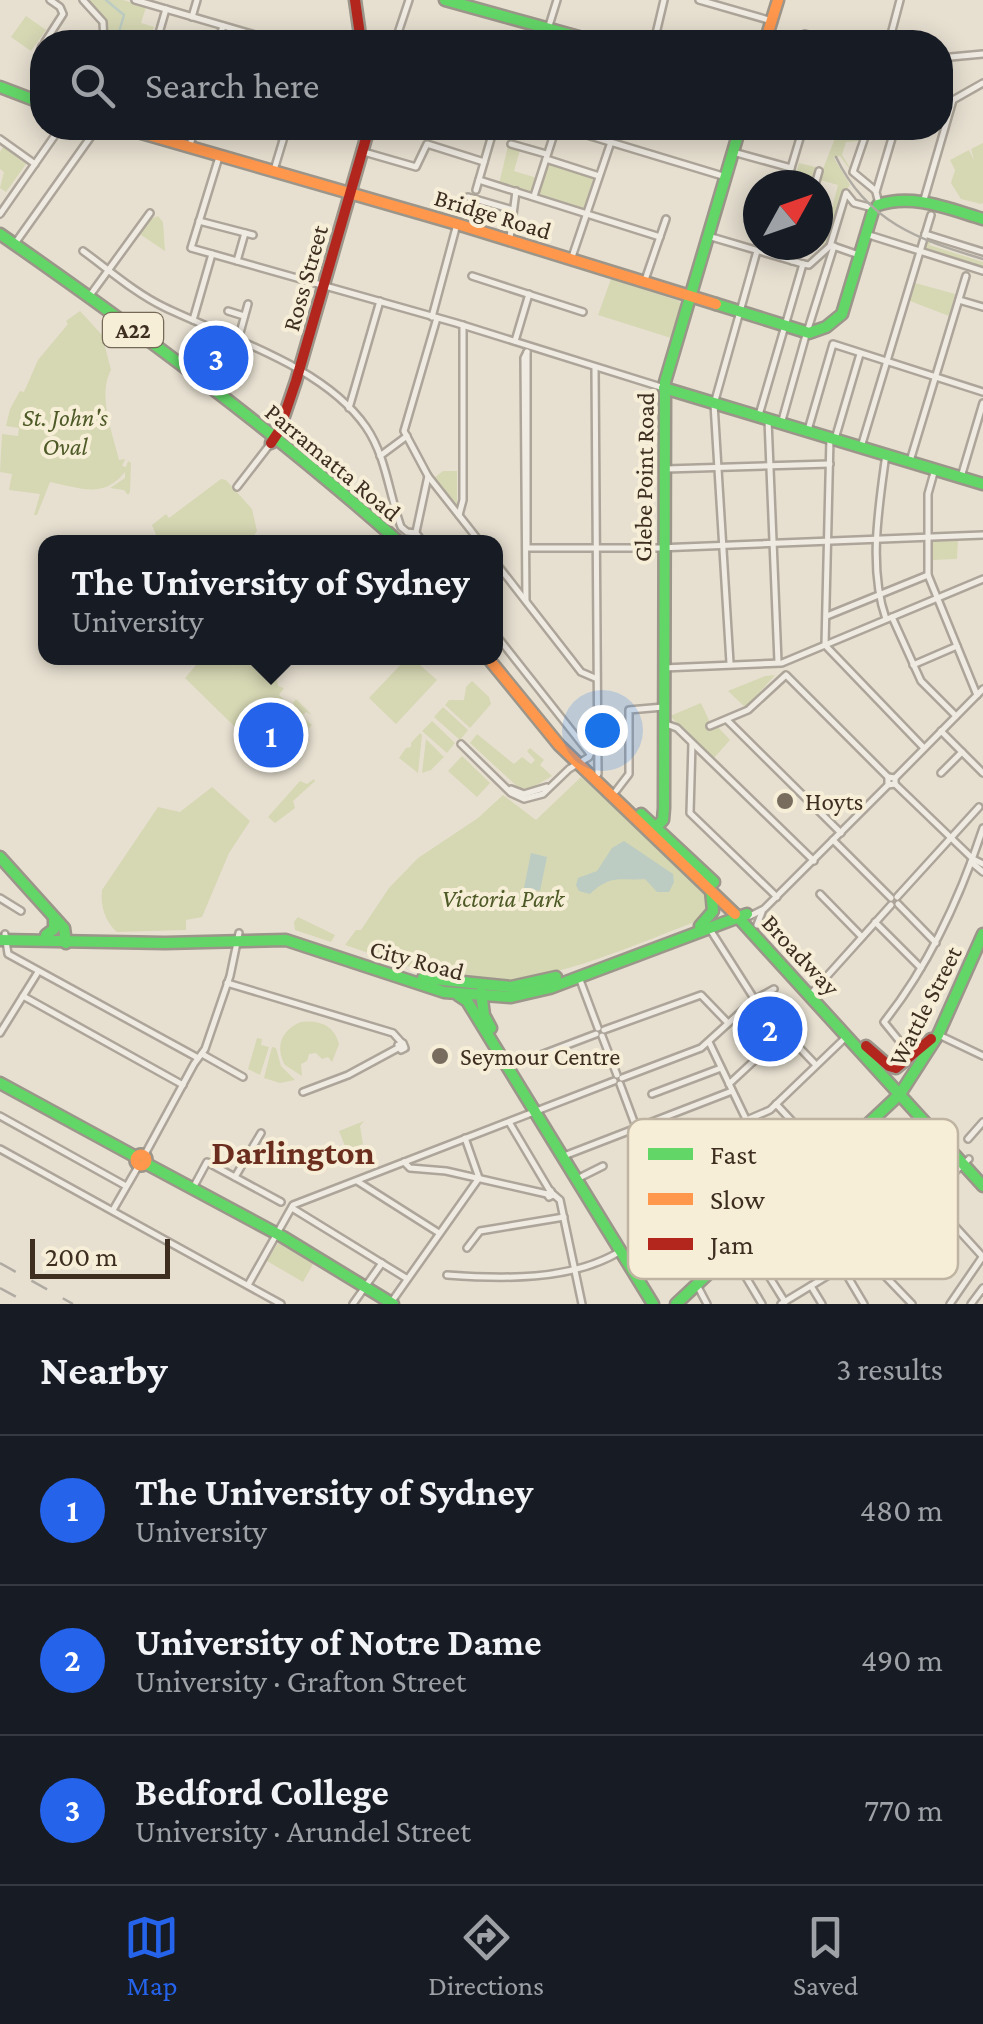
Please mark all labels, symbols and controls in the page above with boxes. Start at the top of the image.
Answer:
search box [30,30,953,140]
icon: search [65,58,120,113]
text: Search here [145,64,319,106]
north arrow [743,170,833,260]
street label: Bridge Road [431,183,555,245]
street label: Ross Street [277,221,333,334]
road number: A22 [103,313,163,347]
pin: 3 [184,320,248,396]
street label: Glebe Point Road [629,392,659,562]
street label: Parramatta Road [260,398,406,526]
park label: St. John's Oval [22,404,108,460]
popup [38,535,503,665]
text: The University of Sydney [71,561,470,603]
text: University [71,603,203,639]
pin: 1 [238,698,304,772]
your location [577,705,628,756]
place label: Hoyts [805,788,863,816]
marker: Hoyts [774,790,796,812]
park label: Victoria Park [442,885,565,912]
street label: Broadway [756,909,845,1002]
street label: City Road [367,934,467,986]
street label: Wattle Street [883,941,967,1070]
pin: 2 [738,992,802,1066]
place label: Seymour Centre [460,1043,620,1071]
marker: Seymour Centre [429,1045,451,1067]
legend [628,1119,958,1279]
district label: Darlington [211,1133,375,1172]
text: Fast [710,1139,757,1170]
text: Slow [710,1184,765,1215]
text: Jam [707,1229,754,1260]
scale bar [30,1234,170,1278]
text: 200 m [45,1241,118,1272]
text: Nearby [40,1346,168,1393]
text: 3 results [836,1351,943,1387]
text: The University of Sydney [135,1471,533,1513]
text: 1 [67,1492,78,1528]
text: 480 m [860,1492,943,1528]
text: University [135,1513,267,1549]
text: University of Notre Dame [135,1621,542,1663]
text: 2 [64,1642,81,1678]
text: 490 m [861,1642,943,1678]
text: University · Grafton Street [135,1663,466,1699]
text: Bedford College [135,1771,389,1813]
text: 3 [65,1792,80,1828]
text: 770 m [864,1792,943,1828]
text: University · Arundel Street [135,1813,471,1849]
tab: Map [124,1910,179,2001]
tab: Directions [428,1910,544,2001]
tab: Saved [793,1910,859,2001]

